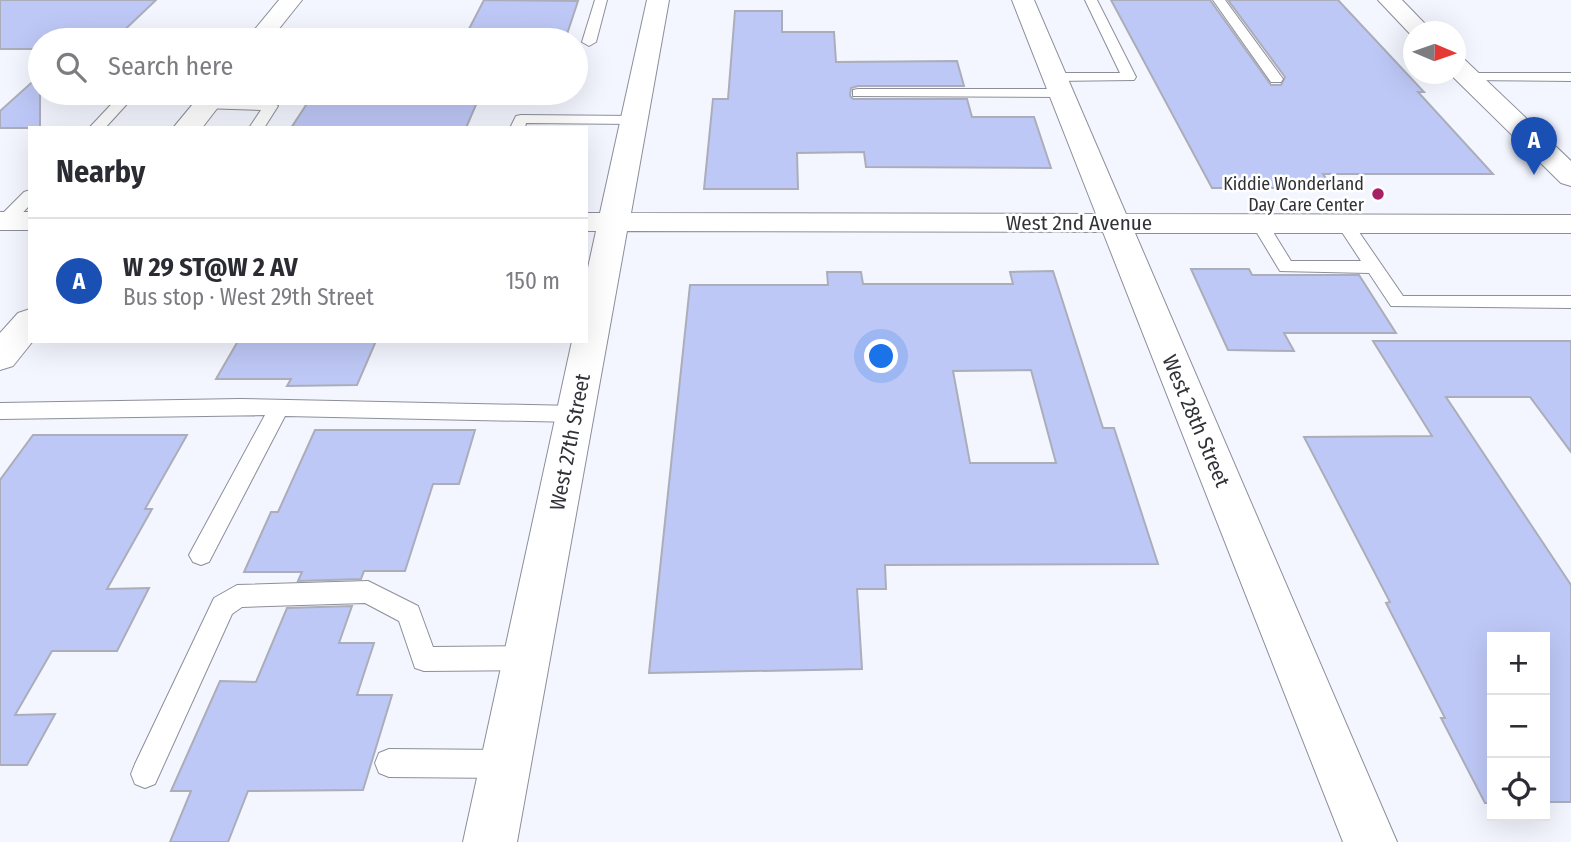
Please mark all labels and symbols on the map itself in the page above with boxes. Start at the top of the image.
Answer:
north arrow [1403,21,1466,84]
pin: A [1511,117,1557,175]
place label: Kiddie Wonderland Day Care Center [1223,173,1365,216]
marker: Kiddie Wonderland Day Care Center [1370,186,1386,202]
street label: West 2nd Avenue [1006,210,1152,236]
your location [864,339,898,373]
street label: West 28th Street [1156,351,1236,491]
street label: West 27th Street [544,371,596,513]

